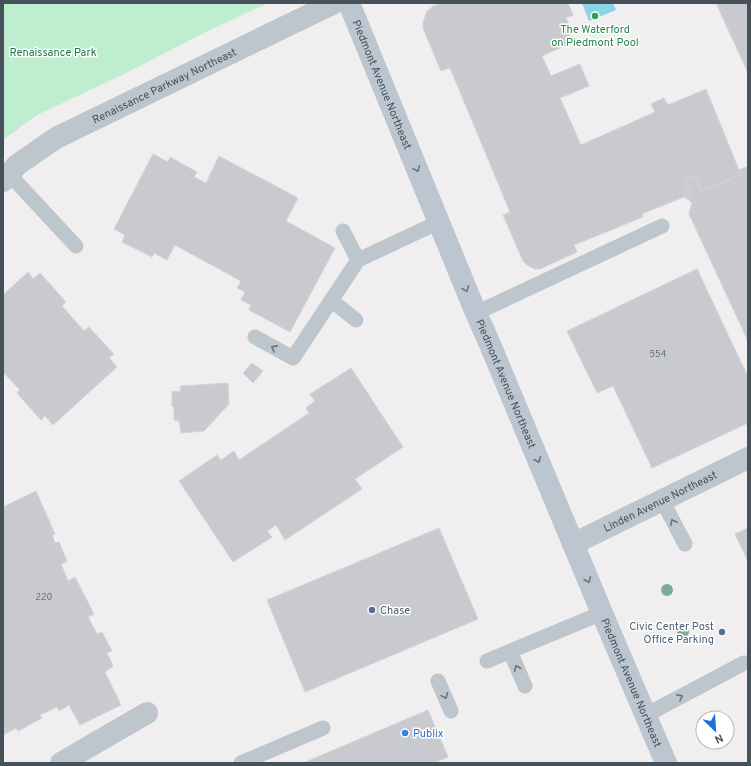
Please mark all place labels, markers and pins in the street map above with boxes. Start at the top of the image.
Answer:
marker: The Waterford on Piedmont Pool [590,11,600,21]
place label: The Waterford on Piedmont Pool [551,23,639,50]
place label: Chase [380,604,410,618]
marker: Chase [367,605,377,615]
place label: Civic Center Post Office Parking [629,620,714,647]
marker: Civic Center Post Office Parking [717,627,727,637]
place label: Publix [413,727,444,741]
marker: Publix [400,728,410,738]

